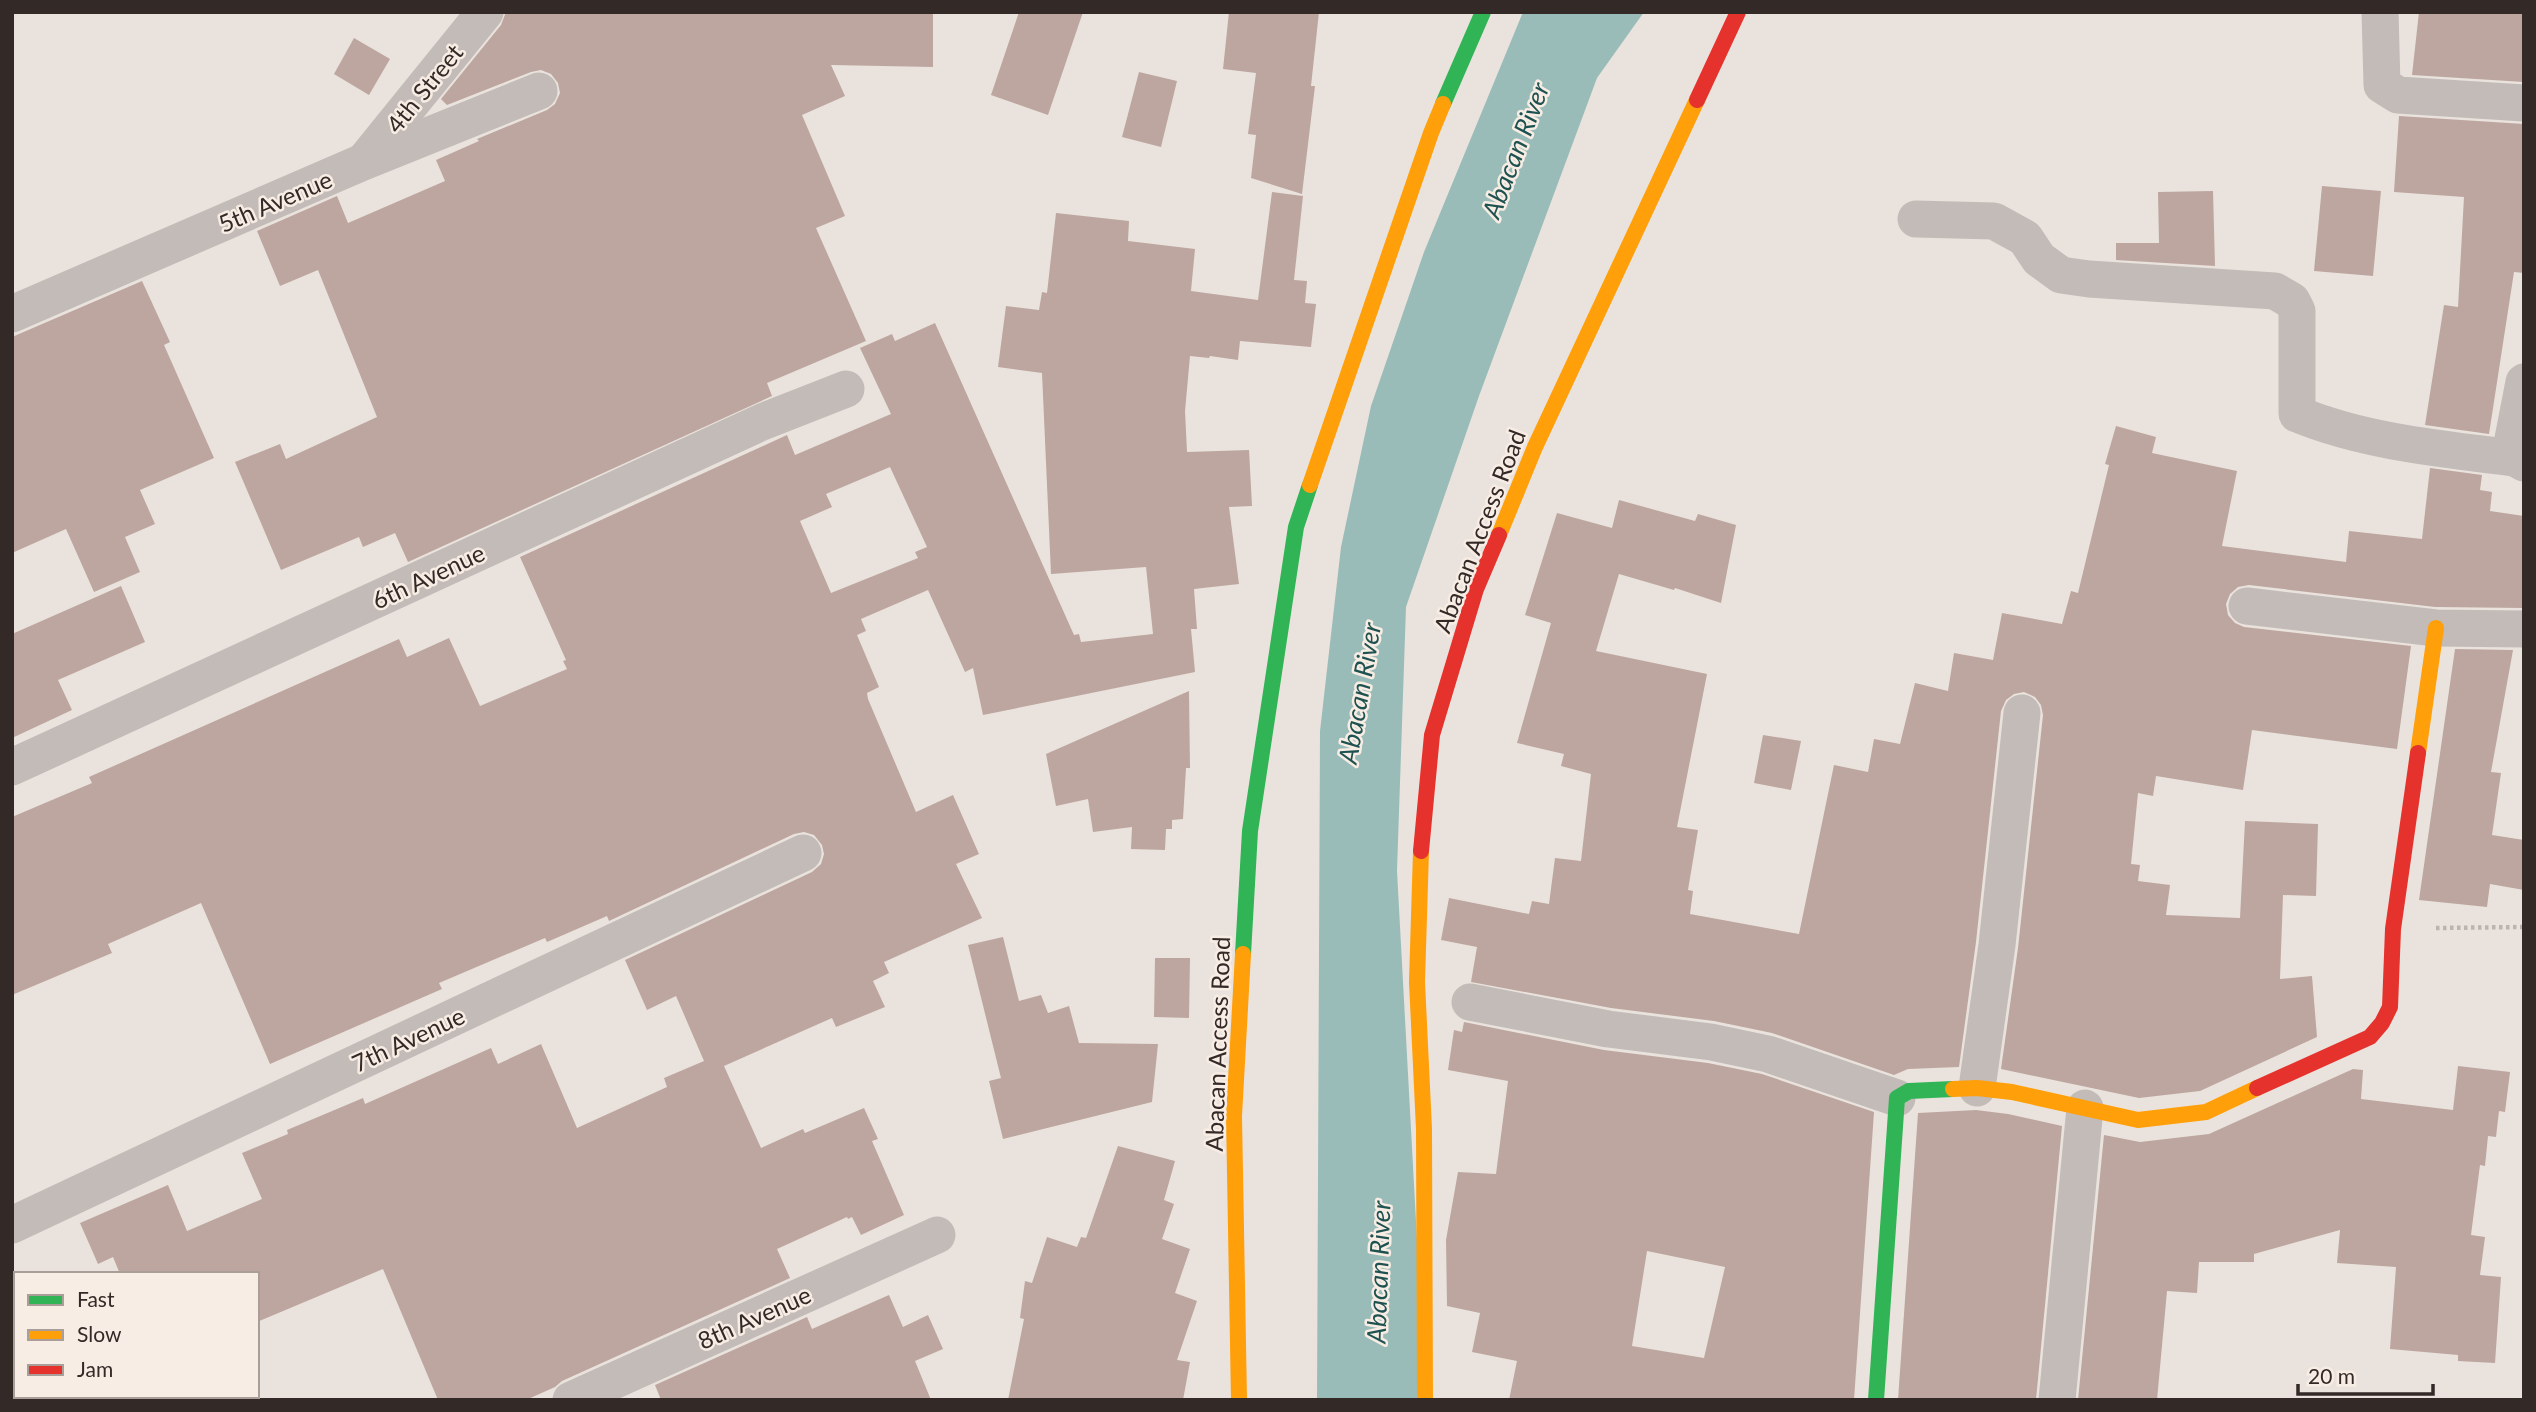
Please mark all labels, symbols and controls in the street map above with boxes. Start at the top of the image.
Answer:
street label: 4th Street [380,38,469,138]
water label: Abacan River [1474,77,1556,223]
street label: 5th Avenue [214,164,336,238]
street label: Abacan Access Road [1427,425,1531,637]
street label: 6th Avenue [367,537,489,615]
water label: Abacan River [1331,619,1387,767]
street label: Abacan Access Road [1199,936,1235,1152]
street label: 7th Avenue [347,1000,469,1078]
water label: Abacan River [1359,1199,1397,1345]
legend [14,1272,259,1398]
street label: 8th Avenue [693,1279,815,1355]
text: Fast [77,1286,115,1311]
text: Slow [77,1321,122,1346]
scale bar [2298,1352,2433,1396]
text: Jam [77,1356,113,1381]
text: 20 m [2308,1363,2355,1388]

